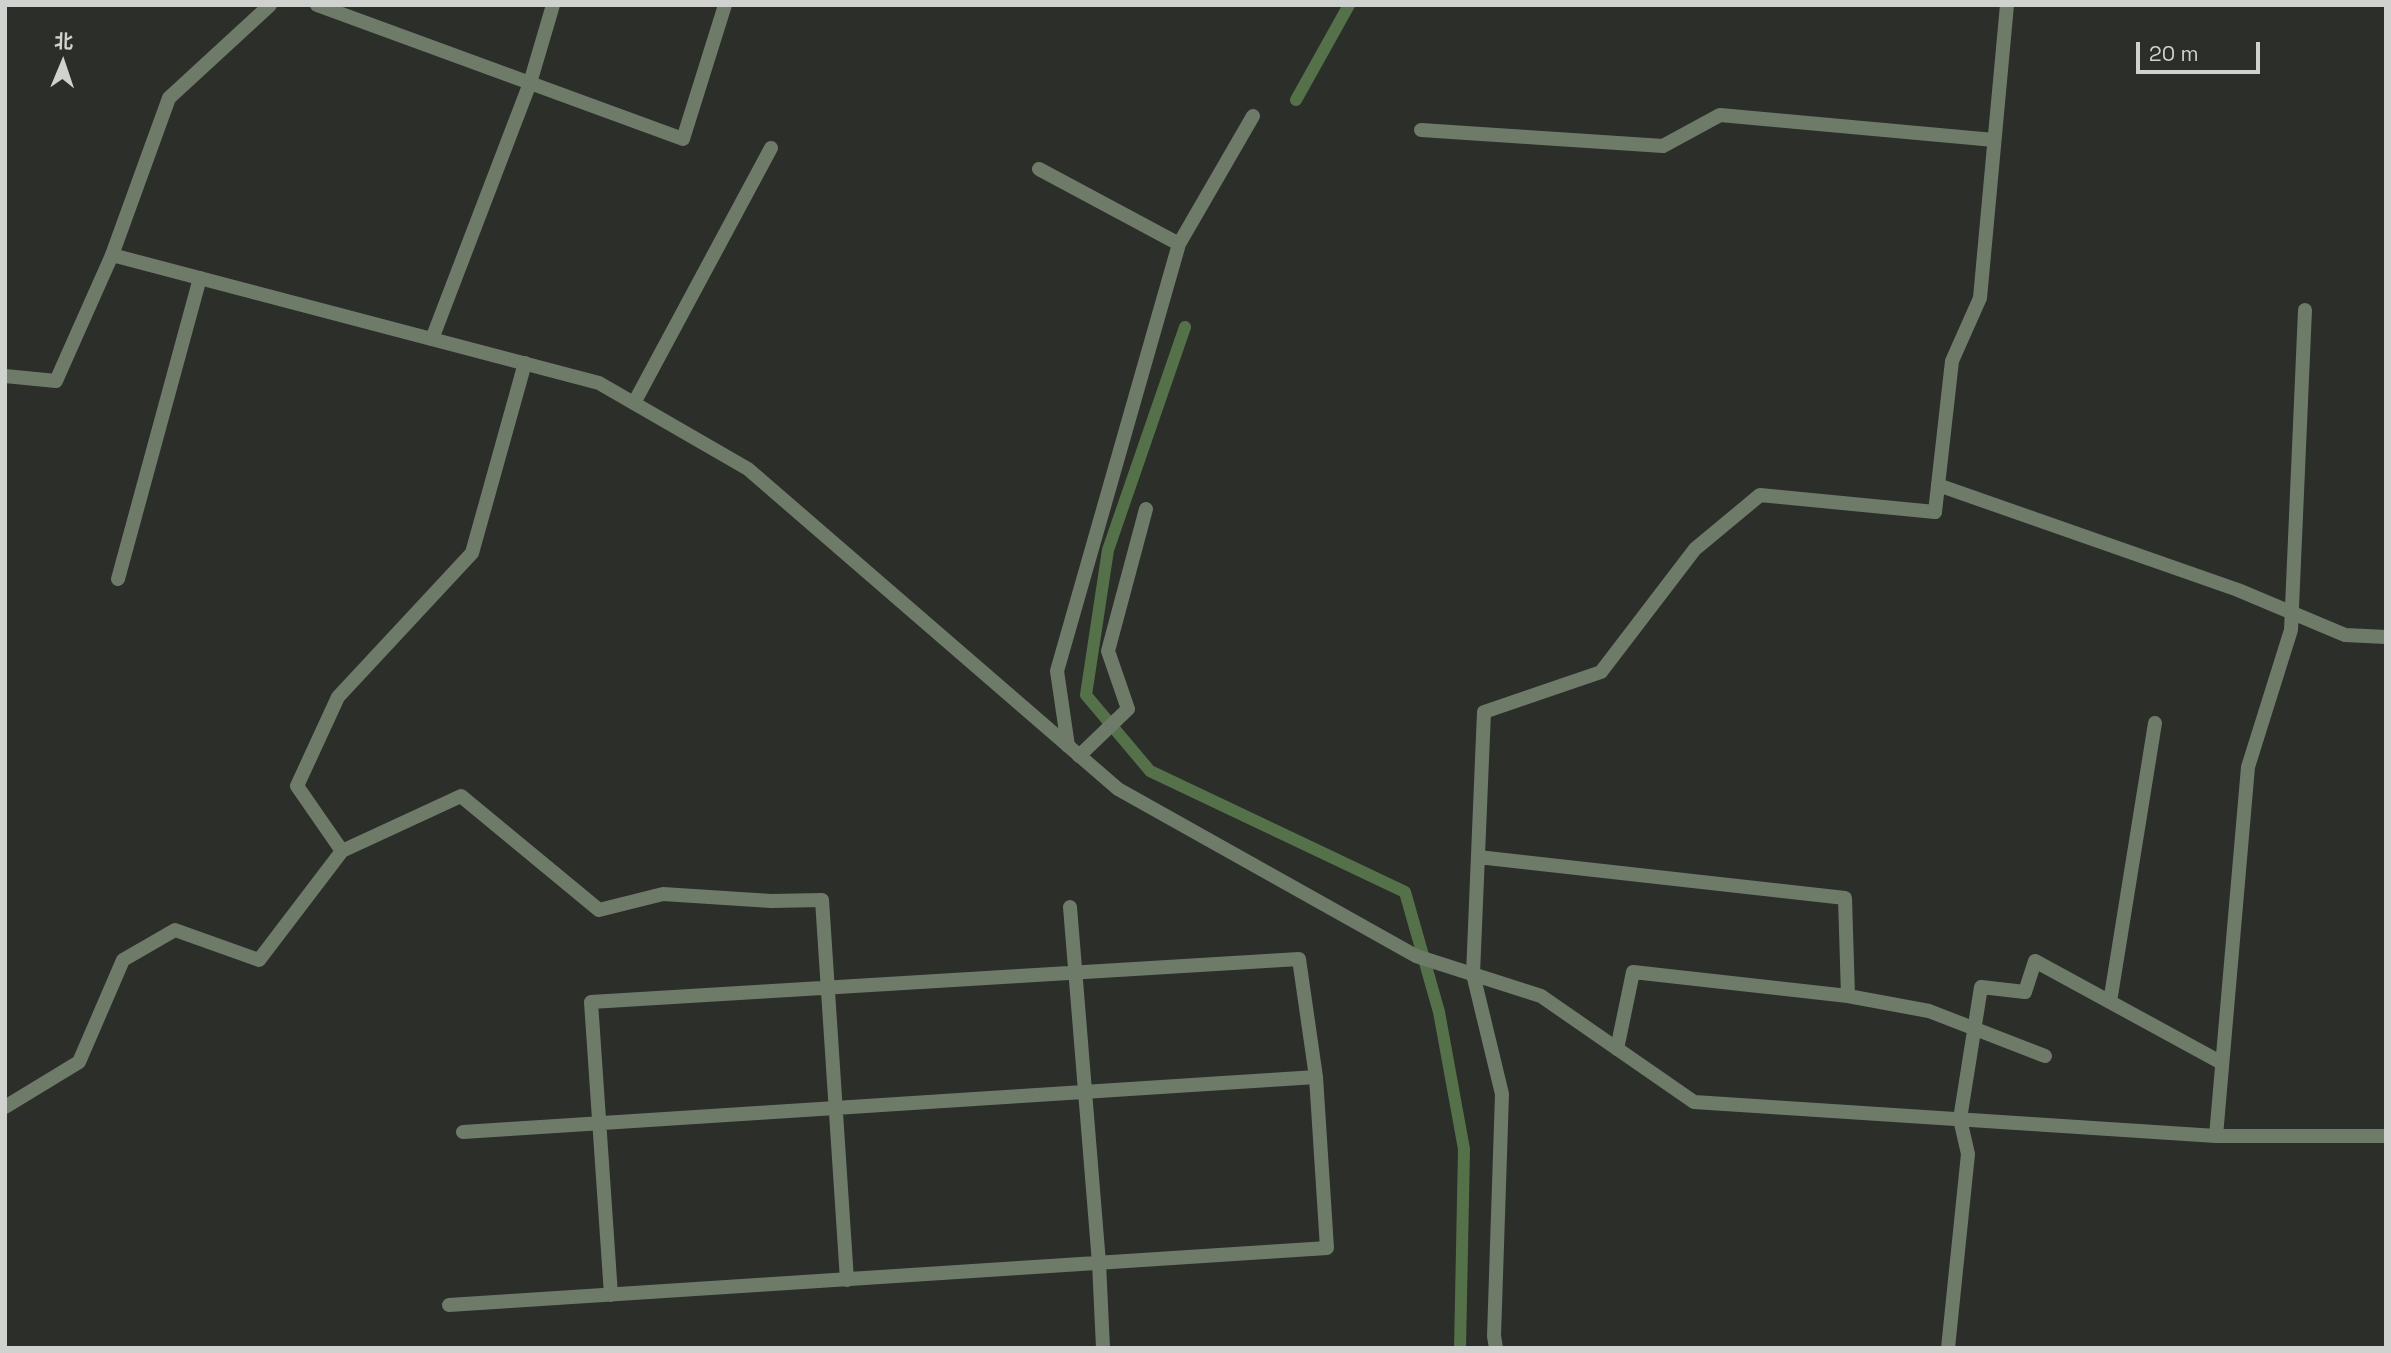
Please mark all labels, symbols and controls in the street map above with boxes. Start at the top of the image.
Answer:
north arrow [28,28,98,98]
scale bar [2139,28,2263,72]
text: 北 [54,29,74,54]
text: 20 m [2149,40,2199,67]

